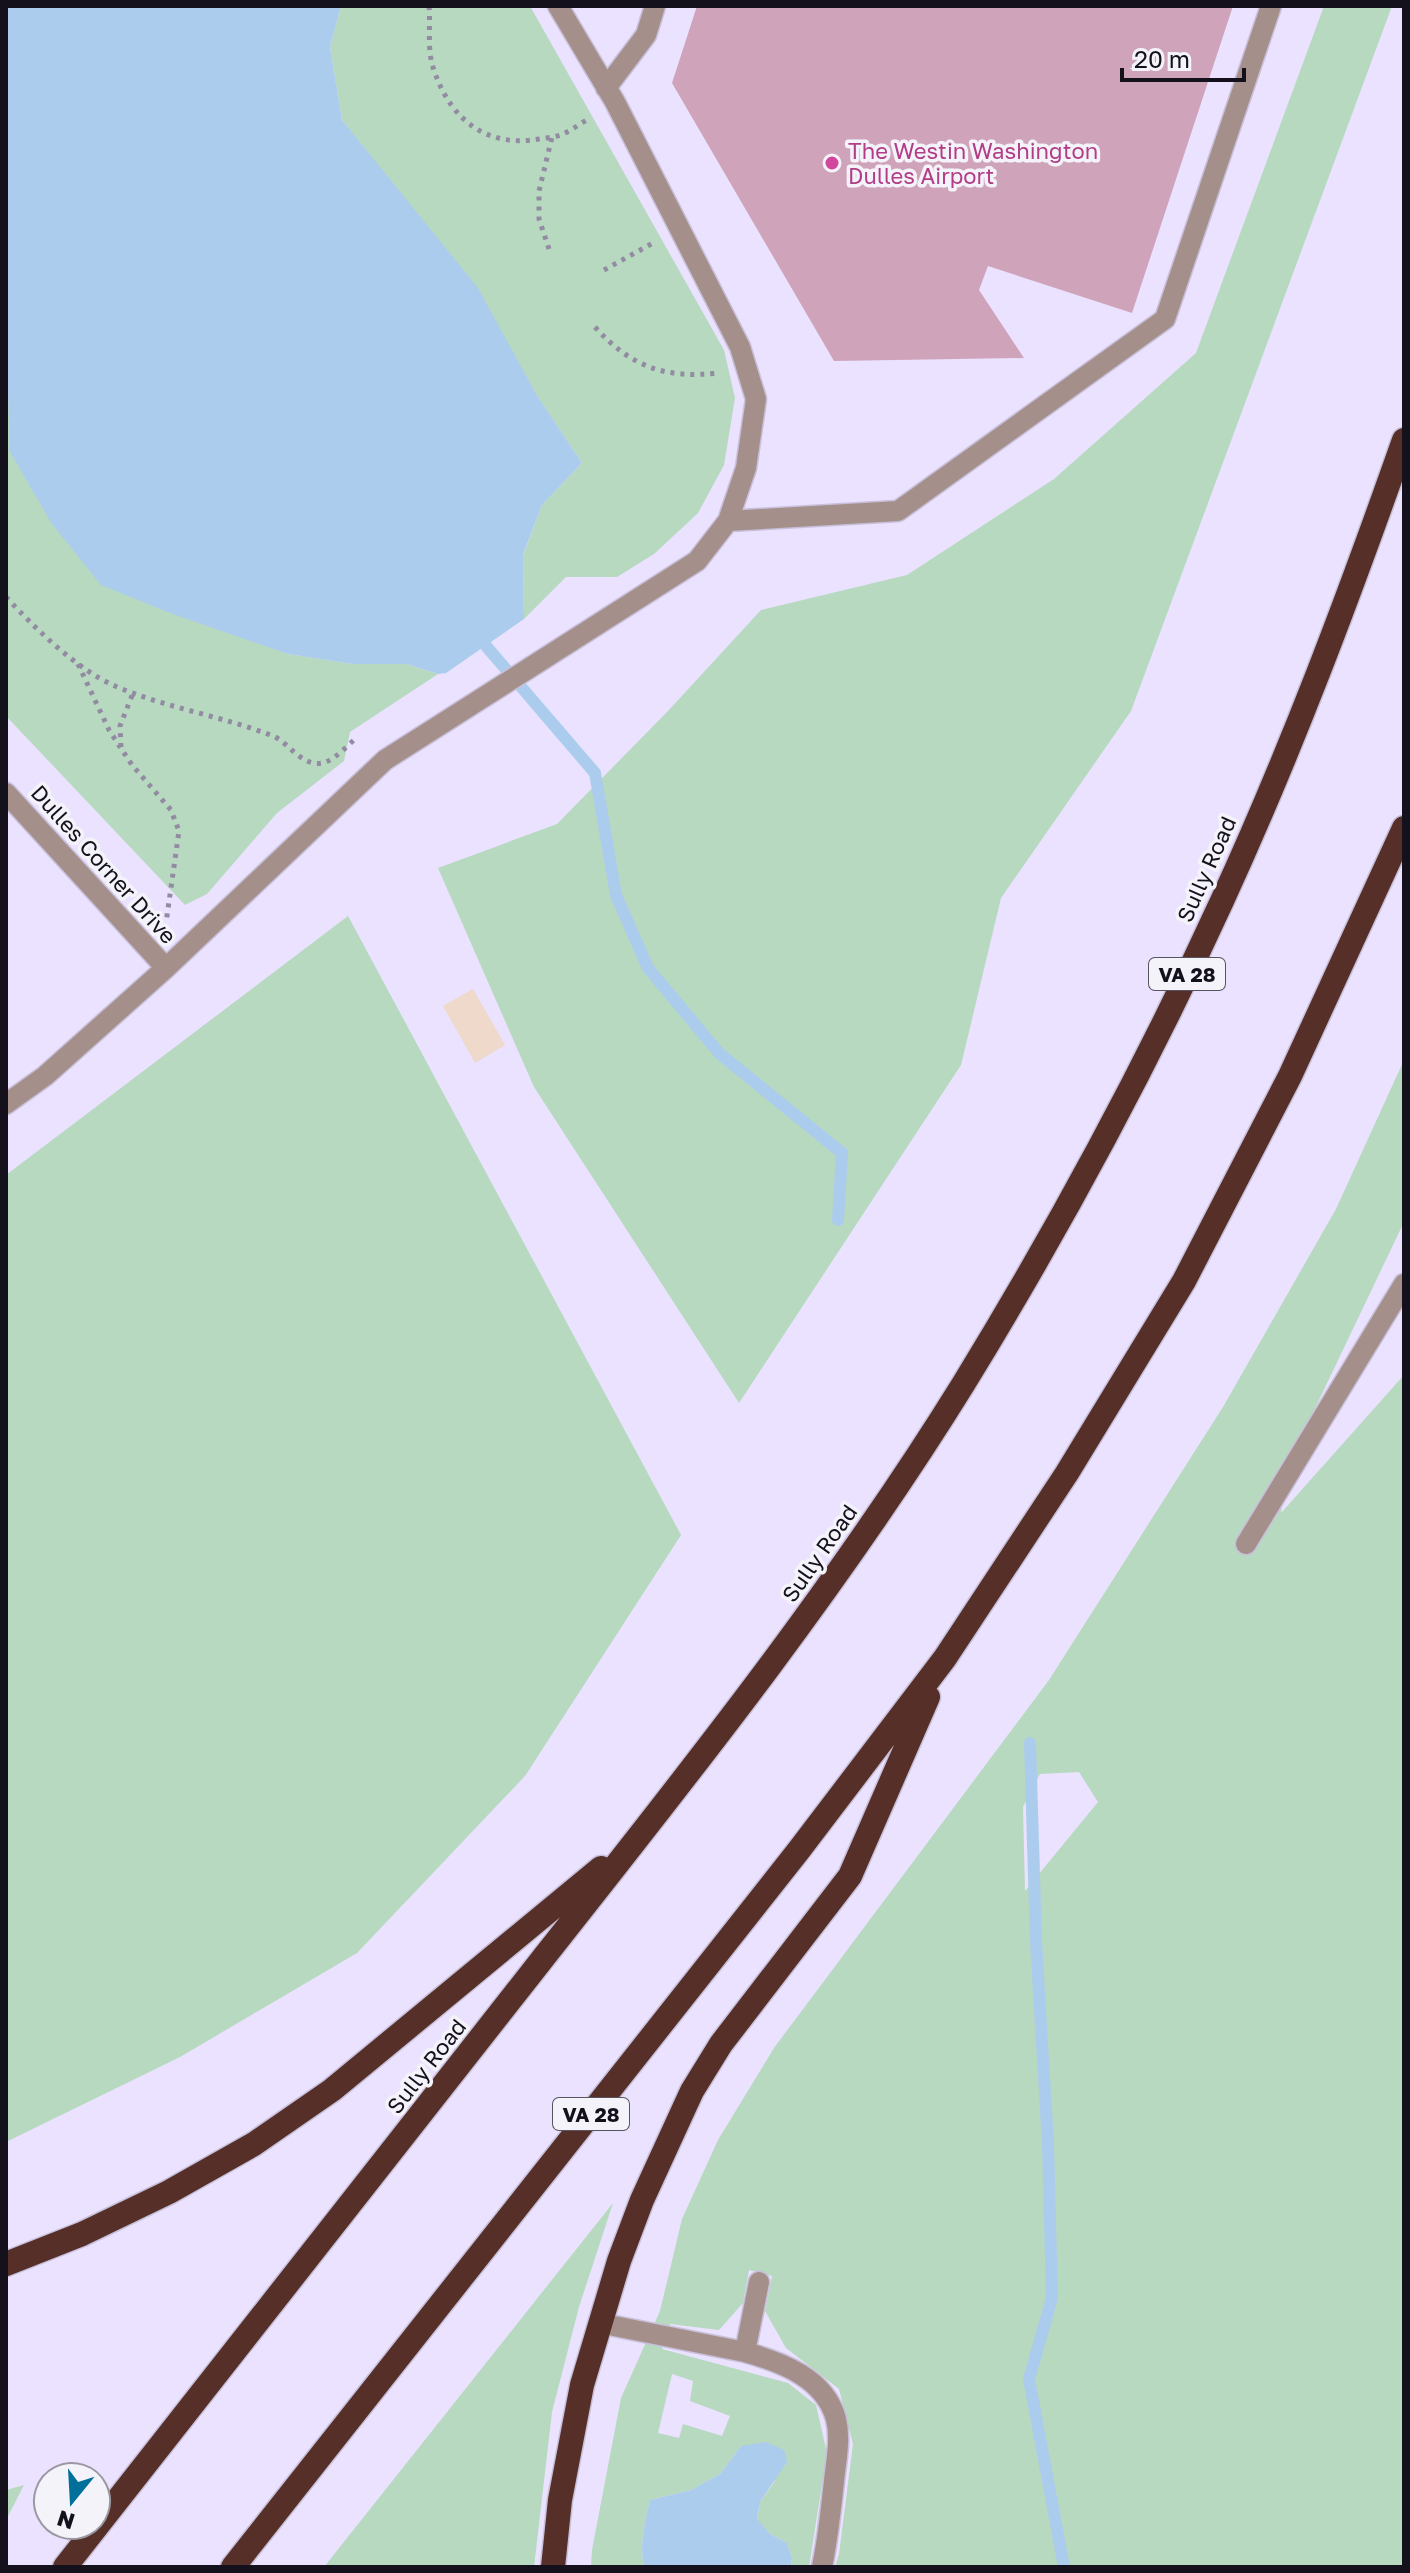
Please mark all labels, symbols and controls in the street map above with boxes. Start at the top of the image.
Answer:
scale bar [1122,32,1244,82]
text: 20 m [1134,44,1190,73]
place label: The Westin Washington Dulles Airport [848,137,1098,189]
marker: The Westin Washington Dulles Airport [823,154,841,172]
street label: Dulles Corner Drive [26,779,182,949]
street label: Sully Road [1171,812,1241,926]
road number: VA 28 [1149,958,1225,990]
street label: Sully Road [776,1499,862,1607]
street label: Sully Road [381,2013,471,2119]
road number: VA 28 [553,2098,629,2130]
north arrow [32,2461,112,2541]
text: N [54,2505,78,2536]

